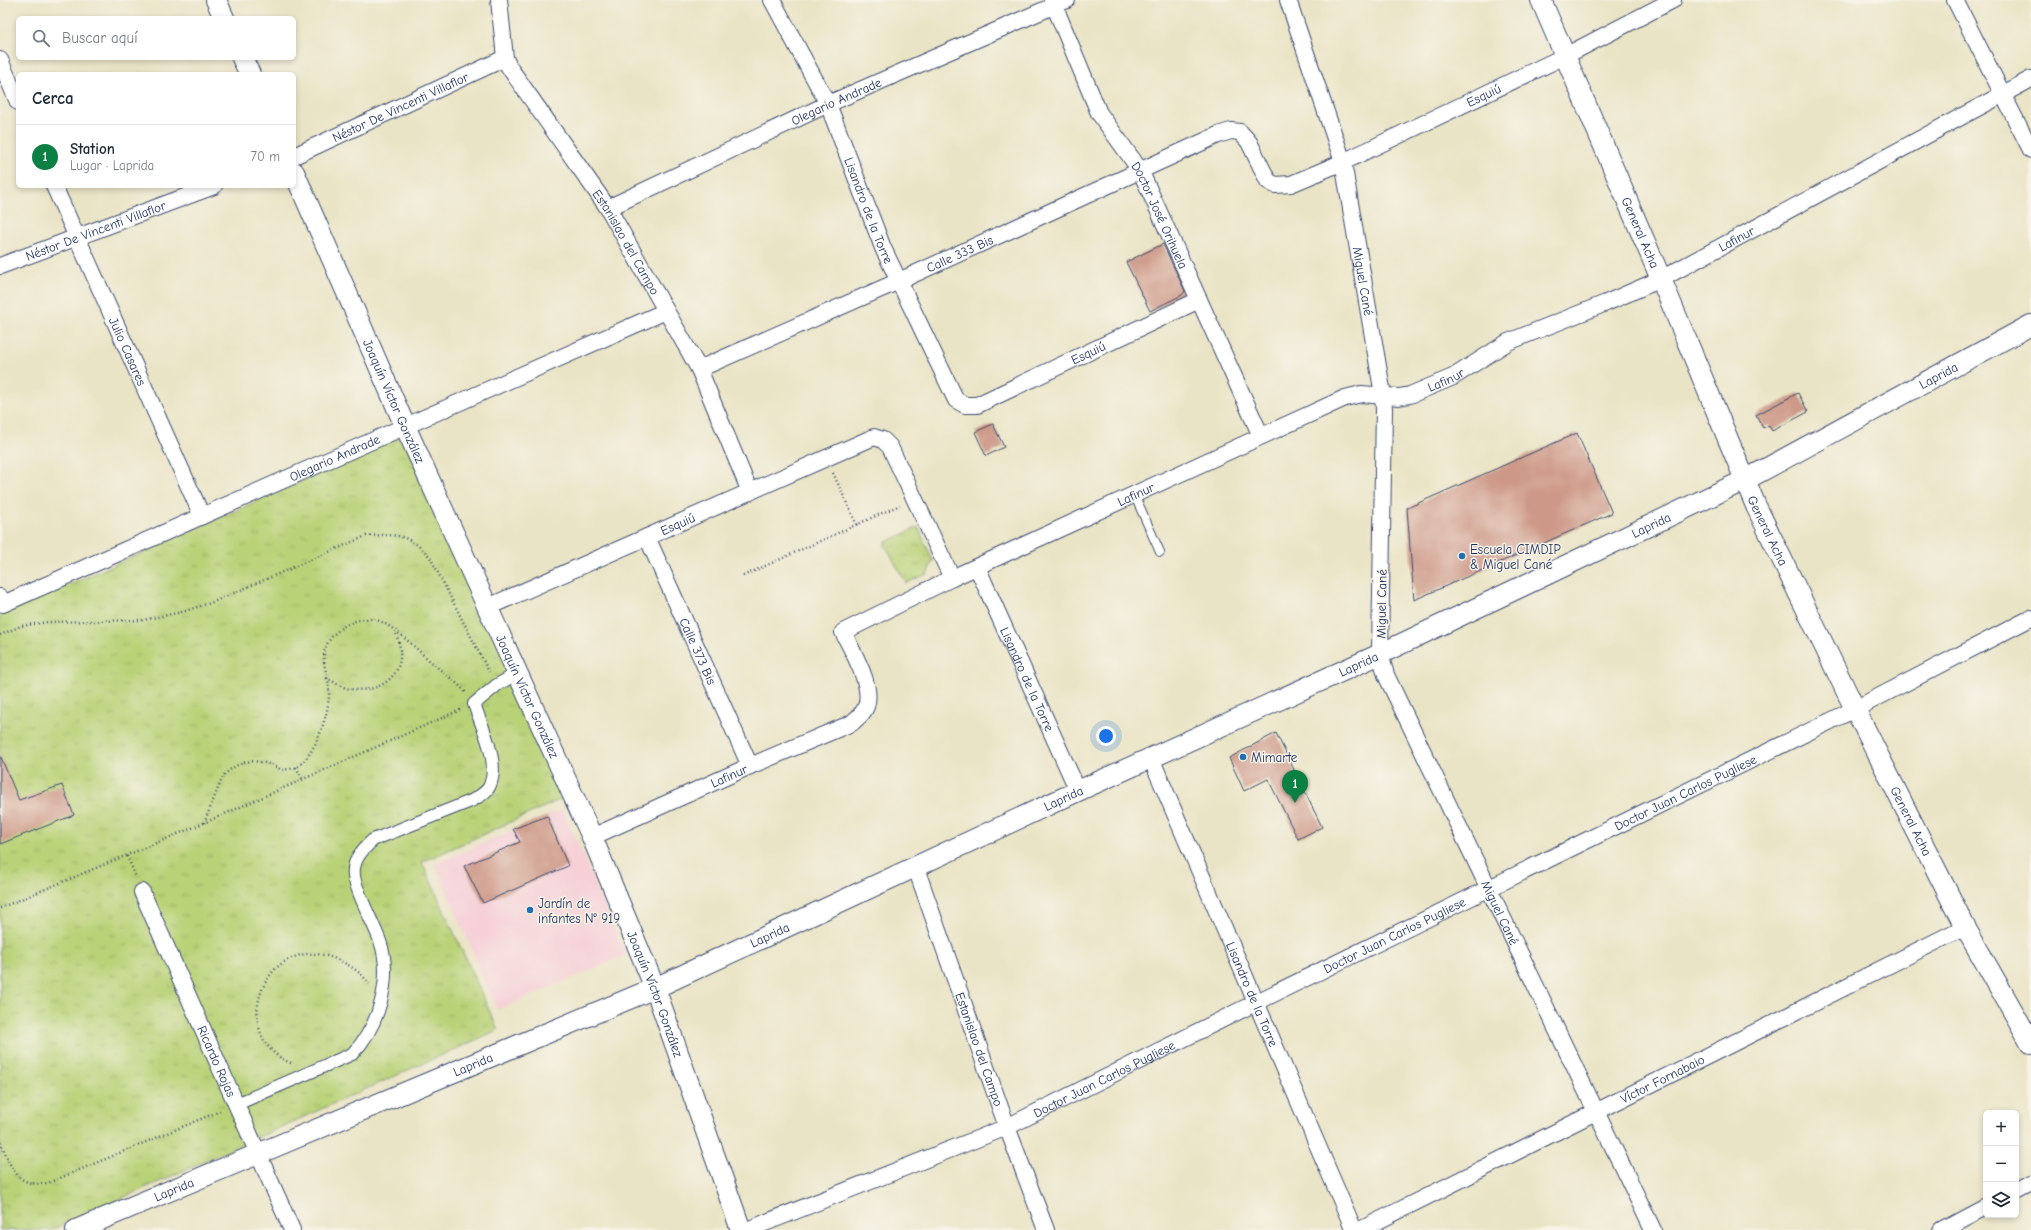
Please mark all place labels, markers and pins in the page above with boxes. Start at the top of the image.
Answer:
place label: Escuela CIMDIP & Miguel Cané [1470,542,1561,572]
marker: Escuela CIMDIP & Miguel Cané [1457,551,1467,561]
place label: Mimarte [1251,750,1298,765]
marker: Mimarte [1238,752,1248,762]
pin: 1 [1282,770,1308,803]
place label: Jardín de infantes N° 919 [538,896,620,926]
marker: Jardín de infantes N° 919 [525,905,535,915]

